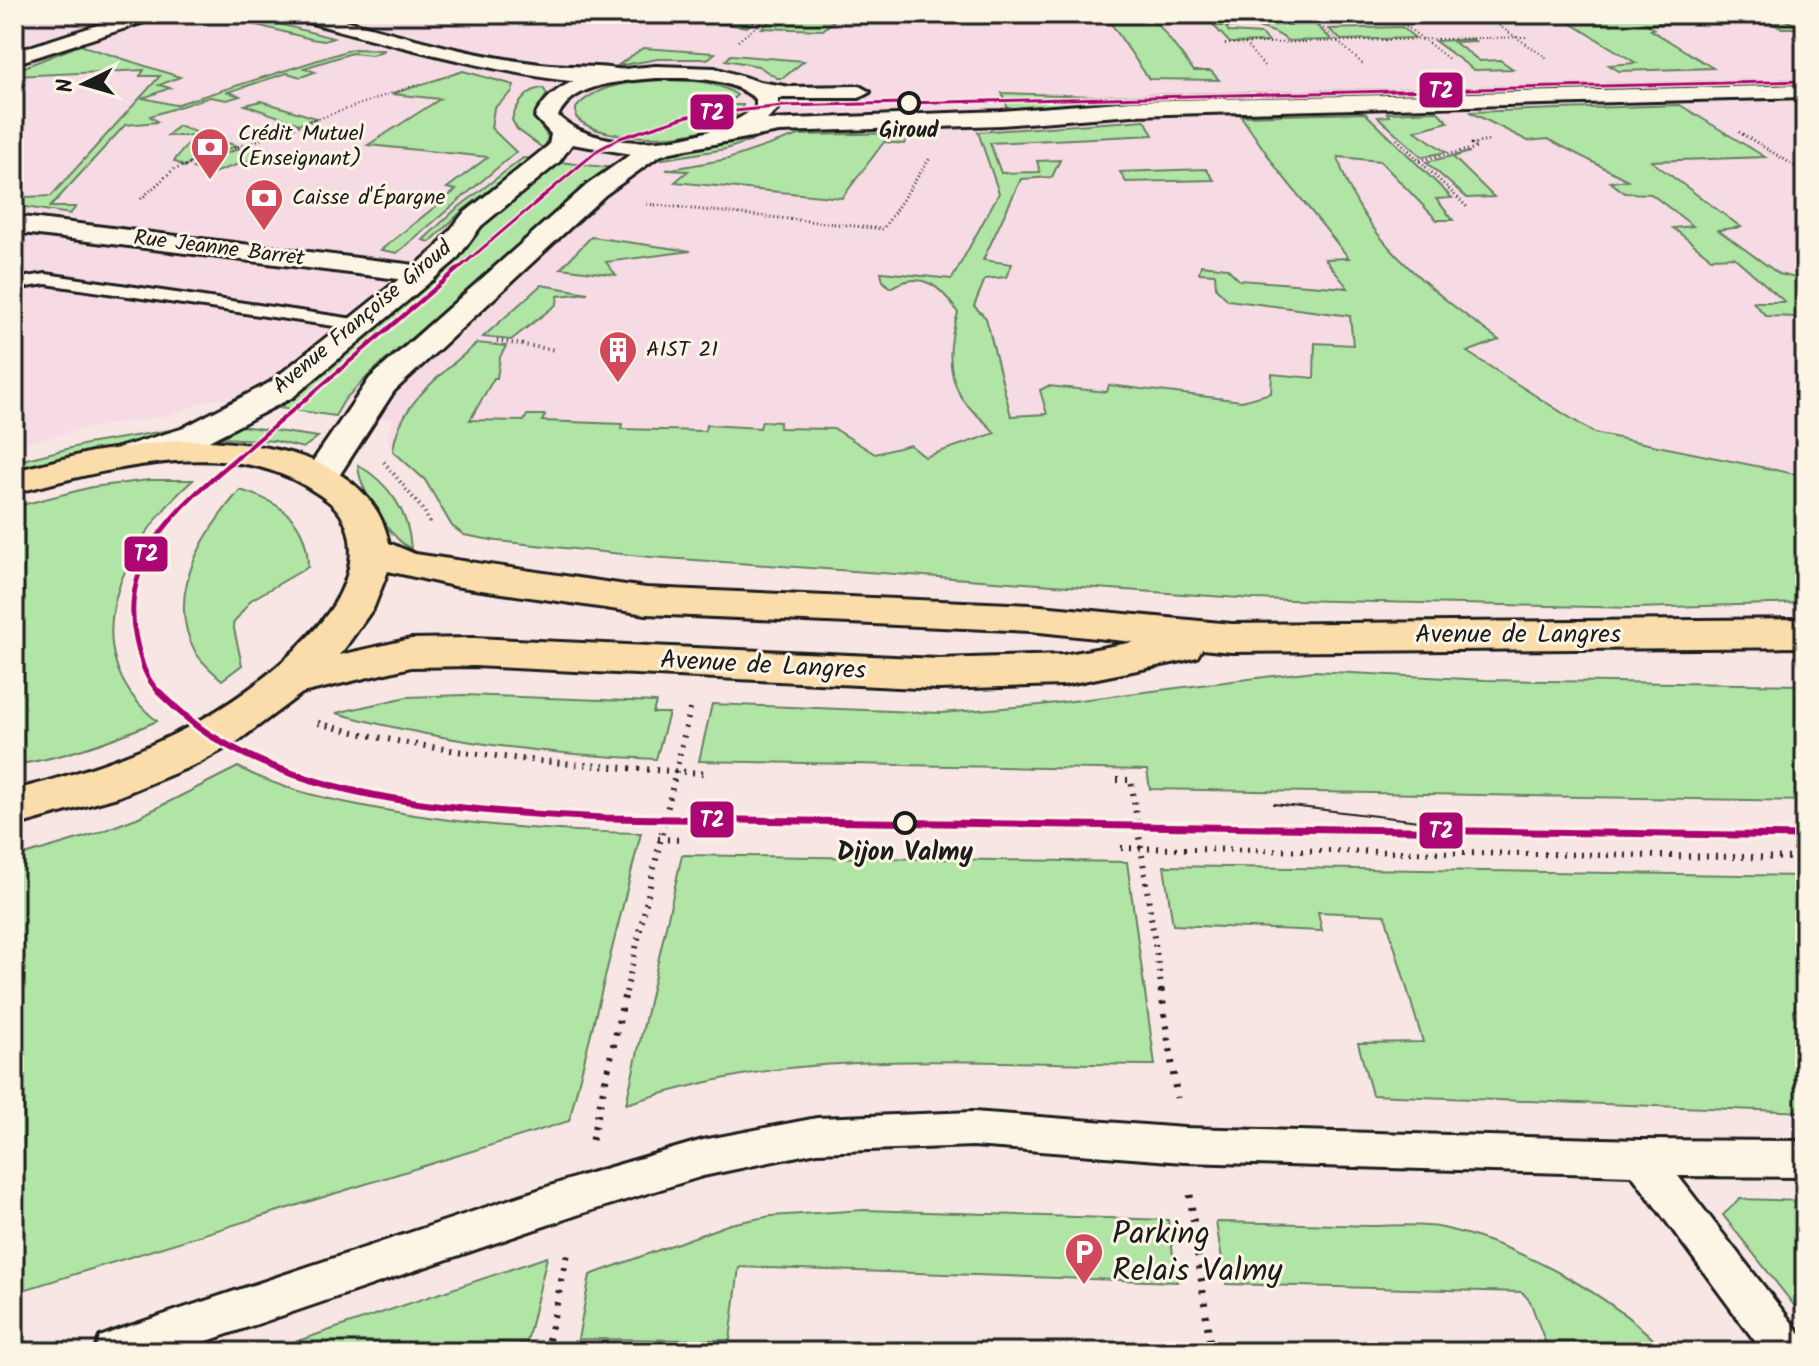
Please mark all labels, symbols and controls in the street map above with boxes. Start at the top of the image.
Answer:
north arrow [44,44,124,124]
line badge: T2 [1418,71,1464,109]
text: T2 [1429,75,1453,110]
text: N [49,77,85,94]
marker: Giroud [898,92,920,114]
line badge: T2 [689,93,735,131]
text: T2 [700,97,724,132]
place label: Giroud [879,114,940,149]
place label: Crédit Mutuel (Enseignant) [238,117,365,177]
bank icon: Crédit Mutuel (Enseignant) [189,126,231,181]
bank icon: Caisse d'Épargne [243,177,285,232]
place label: Caisse d'Épargne [292,181,446,216]
street label: Rue Jeanne Barret [131,221,307,277]
street label: Avenue Françoise Giroud [266,232,461,404]
building icon: AIST 21 [597,329,639,384]
place label: AIST 21 [646,333,718,368]
line badge: T2 [123,535,169,573]
text: T2 [134,538,158,573]
street label: Avenue de Langres [1415,614,1621,656]
street label: Avenue de Langres [659,640,867,692]
line badge: T2 [689,800,735,839]
text: T2 [700,804,724,839]
line badge: T2 [1418,811,1464,850]
marker: Dijon Valmy [894,812,916,834]
text: T2 [1429,815,1453,850]
place label: Dijon Valmy [837,832,973,874]
place label: Parking Relais Valmy [1112,1209,1283,1297]
parking icon: Parking Relais Valmy [1063,1231,1105,1286]

